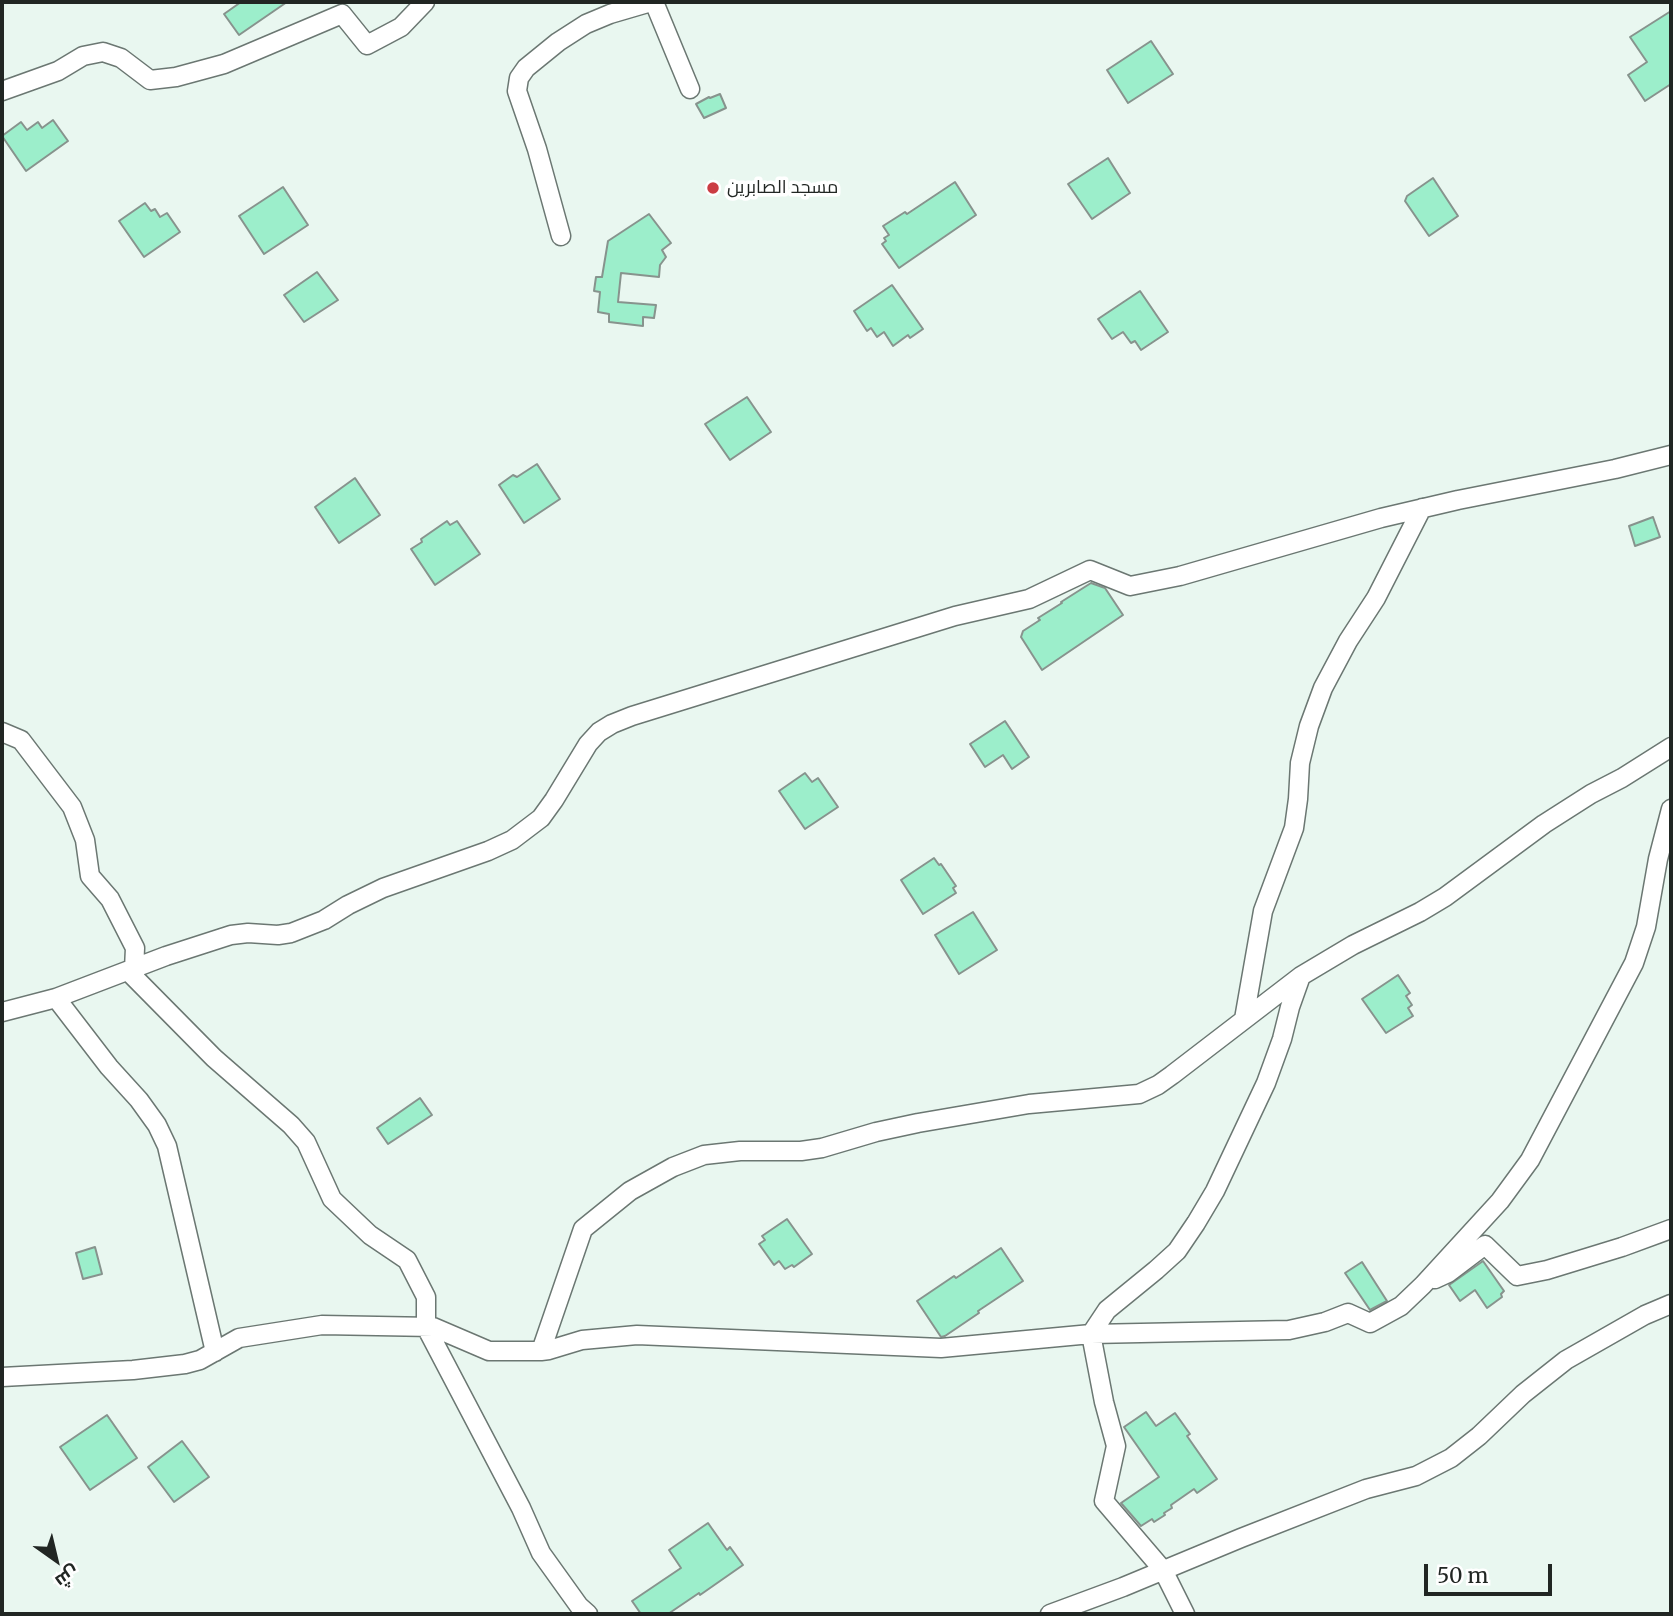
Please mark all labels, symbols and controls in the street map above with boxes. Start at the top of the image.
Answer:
place label: مسجد الصابرين [727,177,838,199]
marker: مسجد الصابرين [705,180,721,196]
north arrow [21,1525,91,1595]
scale bar [1428,1550,1556,1594]
text: ش [51,1561,85,1594]
text: 50 m [1437,1562,1488,1589]

